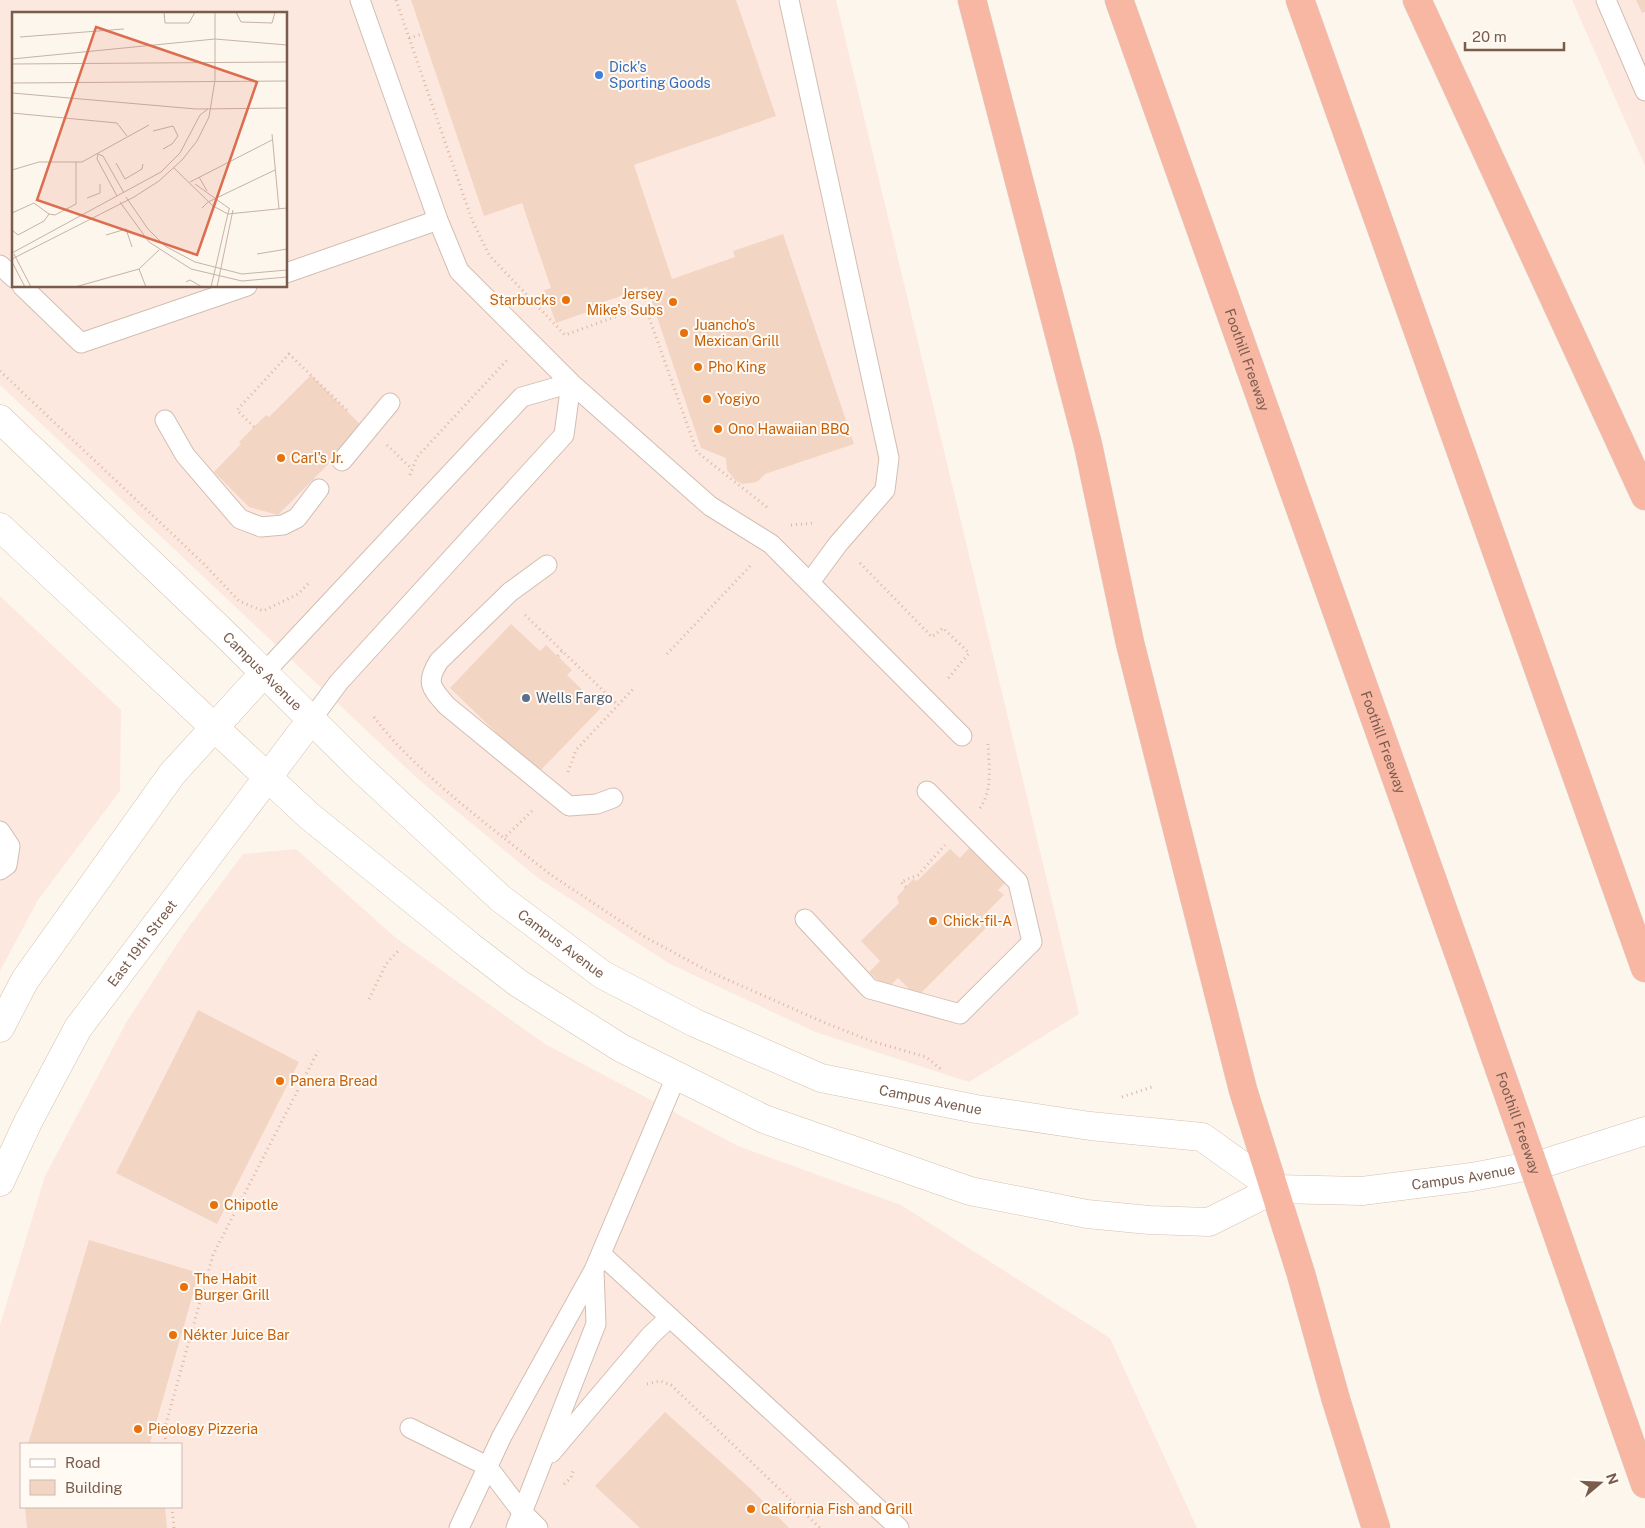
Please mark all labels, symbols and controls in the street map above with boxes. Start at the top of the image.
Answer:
inset map [12,12,288,288]
scale bar [1465,20,1564,52]
text: 20 m [1472,28,1507,45]
place label: Dick's Sporting Goods [609,59,711,91]
marker: Dick's Sporting Goods [593,69,605,81]
place label: Jersey Mike's Subs [587,286,663,318]
place label: Starbucks [490,292,556,308]
marker: Starbucks [560,294,572,306]
marker: Jersey Mike's Subs [667,296,679,308]
street label: Foothill Freeway [1222,306,1273,414]
place label: Juancho's Mexican Grill [694,317,779,349]
marker: Juancho's Mexican Grill [678,327,690,339]
place label: Pho King [708,359,766,375]
marker: Pho King [692,361,704,373]
place label: Yogiyo [717,391,760,407]
marker: Yogiyo [701,393,713,405]
place label: Ono Hawaiian BBQ [728,421,850,437]
marker: Ono Hawaiian BBQ [712,423,724,435]
place label: Carl's Jr. [291,450,343,466]
marker: Carl's Jr. [275,452,287,464]
street label: Campus Avenue [220,629,305,714]
street label: Foothill Freeway [1358,689,1409,796]
place label: Wells Fargo [536,690,613,706]
marker: Wells Fargo [520,692,532,704]
street label: East 19th Street [104,897,180,990]
street label: Campus Avenue [515,906,608,982]
place label: Chick-fil-A [943,913,1012,929]
marker: Chick-fil-A [927,915,939,927]
street label: Foothill Freeway [1493,1070,1544,1177]
place label: Panera Bread [290,1073,378,1089]
marker: Panera Bread [274,1075,286,1087]
street label: Campus Avenue [878,1082,983,1118]
street label: Campus Avenue [1411,1161,1516,1193]
place label: Chipotle [224,1197,279,1213]
marker: Chipotle [208,1199,220,1211]
place label: The Habit Burger Grill [194,1271,270,1303]
marker: The Habit Burger Grill [178,1281,190,1293]
place label: Nékter Juice Bar [183,1327,290,1343]
marker: Nékter Juice Bar [167,1329,179,1341]
place label: Pieology Pizzeria [148,1421,258,1437]
marker: Pieology Pizzeria [132,1423,144,1435]
legend [20,1443,182,1508]
text: Road [65,1454,101,1471]
north arrow [1575,1458,1625,1508]
text: N [1603,1471,1622,1487]
text: Building [65,1479,123,1496]
place label: California Fish and Grill [761,1501,913,1517]
marker: California Fish and Grill [745,1503,757,1515]

